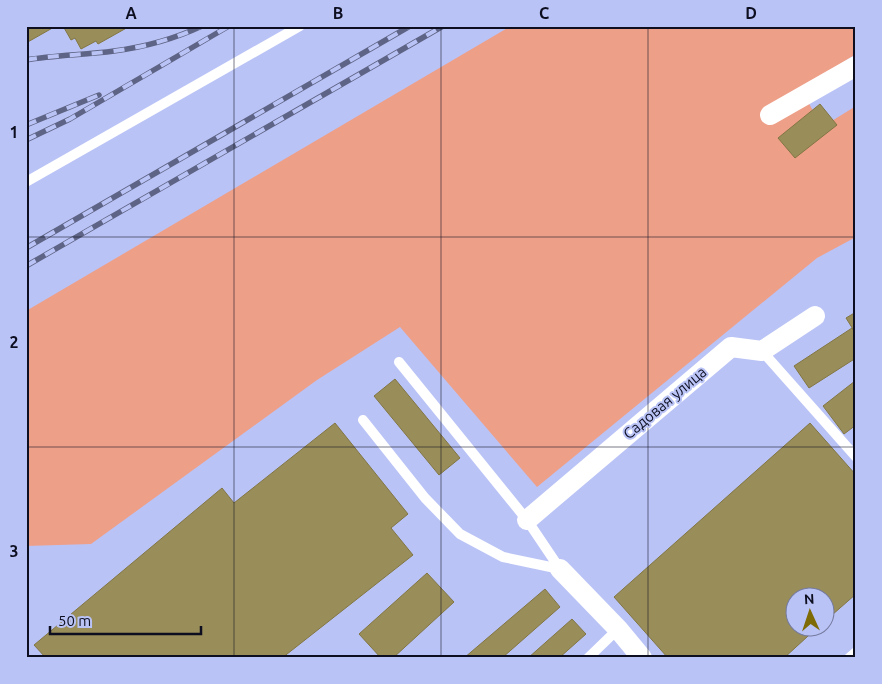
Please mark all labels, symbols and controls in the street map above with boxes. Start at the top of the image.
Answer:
text: A [125,4,137,22]
text: B [333,4,343,22]
text: C [539,4,549,22]
text: D [745,4,757,22]
text: 1 [9,123,19,141]
text: 2 [9,333,19,351]
street label: Садовая улица [620,363,710,442]
text: 3 [9,542,19,560]
north arrow [784,586,834,636]
text: N [804,591,815,607]
scale bar [50,604,201,636]
text: 50 m [58,612,91,629]

